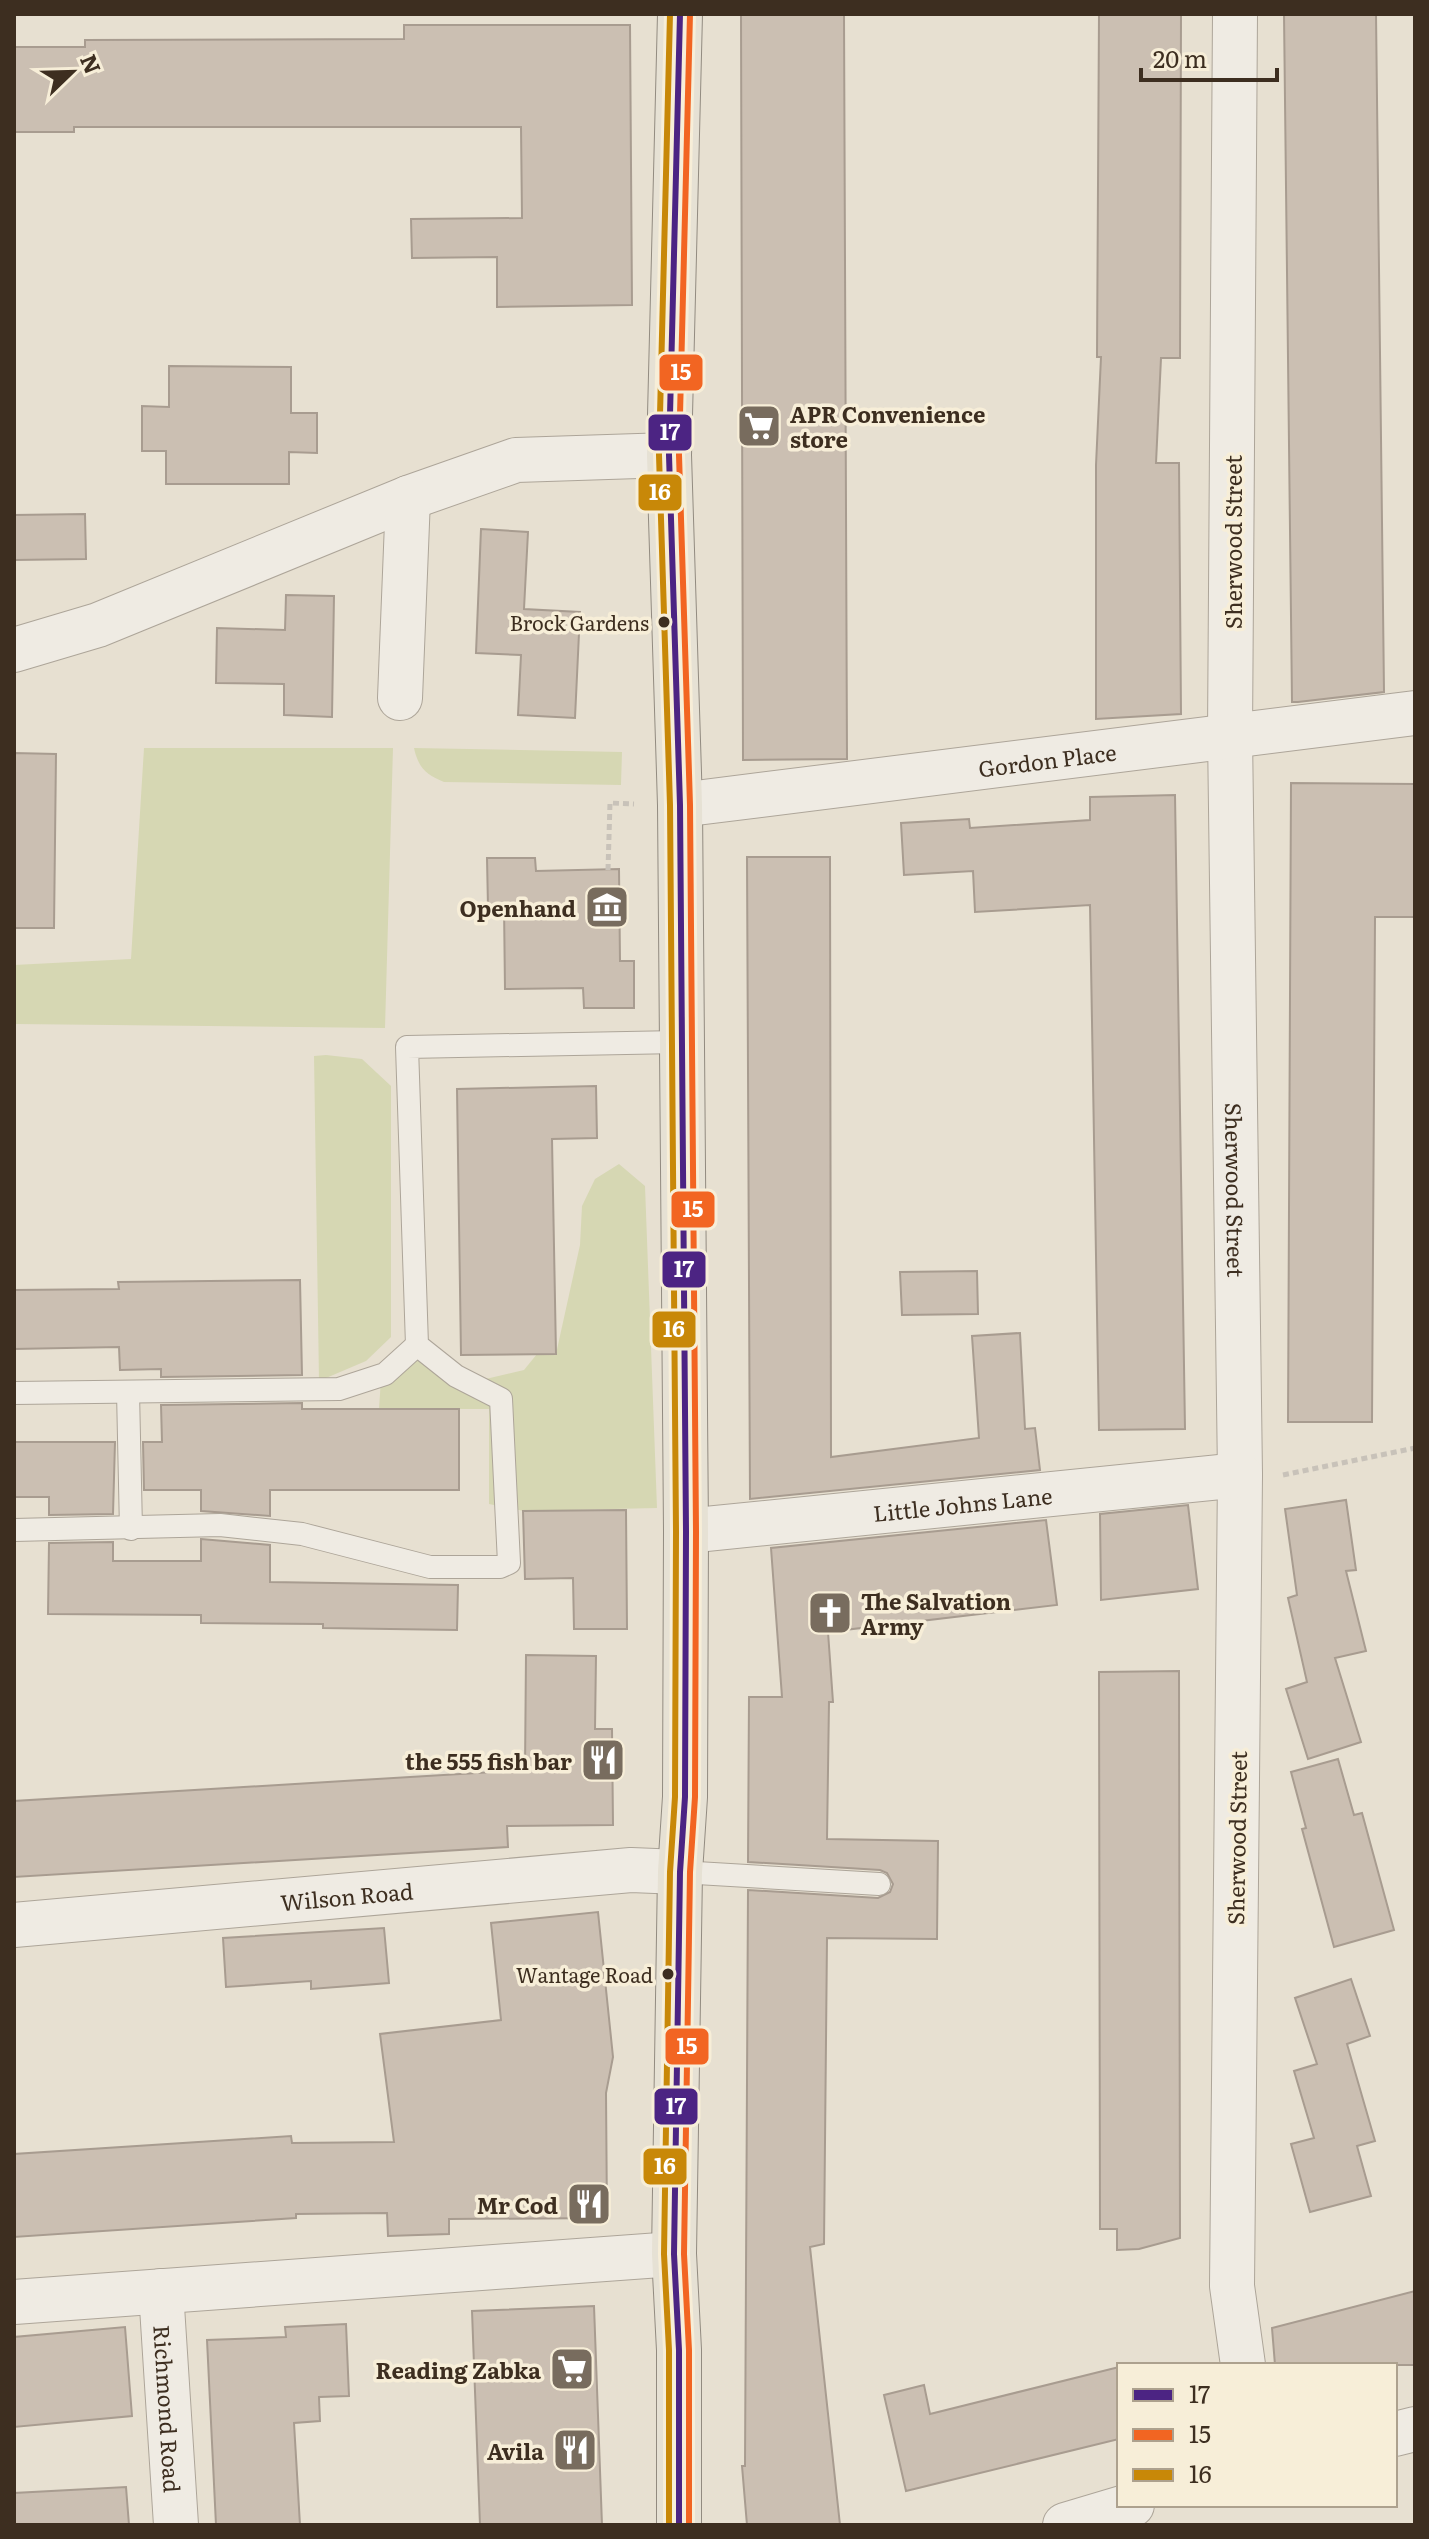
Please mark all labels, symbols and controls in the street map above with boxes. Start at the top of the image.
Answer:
north arrow [32,32,112,112]
scale bar [1141,32,1277,82]
text: 20 m [1153,40,1207,75]
text: N [73,49,111,79]
line badge: 15 [658,353,704,392]
text: 15 [670,354,692,387]
place label: APR Convenience store [790,397,985,455]
supermarket icon: APR Convenience store [735,402,783,450]
line badge: 17 [647,413,693,452]
text: 17 [660,414,680,447]
street label: Sherwood Street [1216,455,1249,629]
line badge: 16 [637,473,683,512]
text: 16 [649,474,671,507]
place label: Brock Gardens [510,607,649,637]
marker: Brock Gardens [656,614,672,630]
street label: Gordon Place [976,734,1118,784]
museum icon: Openhand [583,883,631,931]
place label: Openhand [460,891,576,924]
street label: Sherwood Street [1218,1102,1254,1277]
line badge: 15 [670,1190,716,1229]
text: 15 [682,1191,704,1224]
line badge: 17 [661,1250,707,1289]
text: 17 [674,1251,694,1284]
line badge: 16 [651,1310,697,1349]
text: 16 [663,1311,685,1344]
street label: Little Johns Lane [871,1478,1054,1529]
place label: The Salvation Army [861,1584,1011,1642]
church icon: The Salvation Army [806,1589,854,1637]
restaurant icon: the 555 fish bar [579,1736,627,1784]
place label: the 555 fish bar [405,1744,572,1777]
street label: Sherwood Street [1218,1750,1254,1925]
street label: Wilson Road [279,1873,415,1918]
place label: Wantage Road [516,1959,653,1989]
marker: Wantage Road [660,1966,676,1982]
line badge: 15 [664,2027,710,2066]
text: 15 [676,2028,698,2061]
line badge: 17 [653,2087,699,2126]
text: 17 [666,2088,686,2121]
line badge: 16 [642,2147,688,2186]
text: 16 [654,2148,676,2181]
restaurant icon: Mr Cod [565,2180,613,2228]
place label: Mr Cod [477,2188,558,2221]
street label: Richmond Road [147,2324,190,2494]
supermarket icon: Reading Zabka [548,2345,596,2393]
place label: Reading Zabka [376,2353,541,2386]
legend [1117,2363,1397,2507]
text: 17 [1189,2375,1210,2410]
text: 15 [1189,2415,1211,2450]
restaurant icon: Avila [551,2426,599,2474]
place label: Avila [487,2434,544,2467]
text: 16 [1189,2455,1212,2490]

